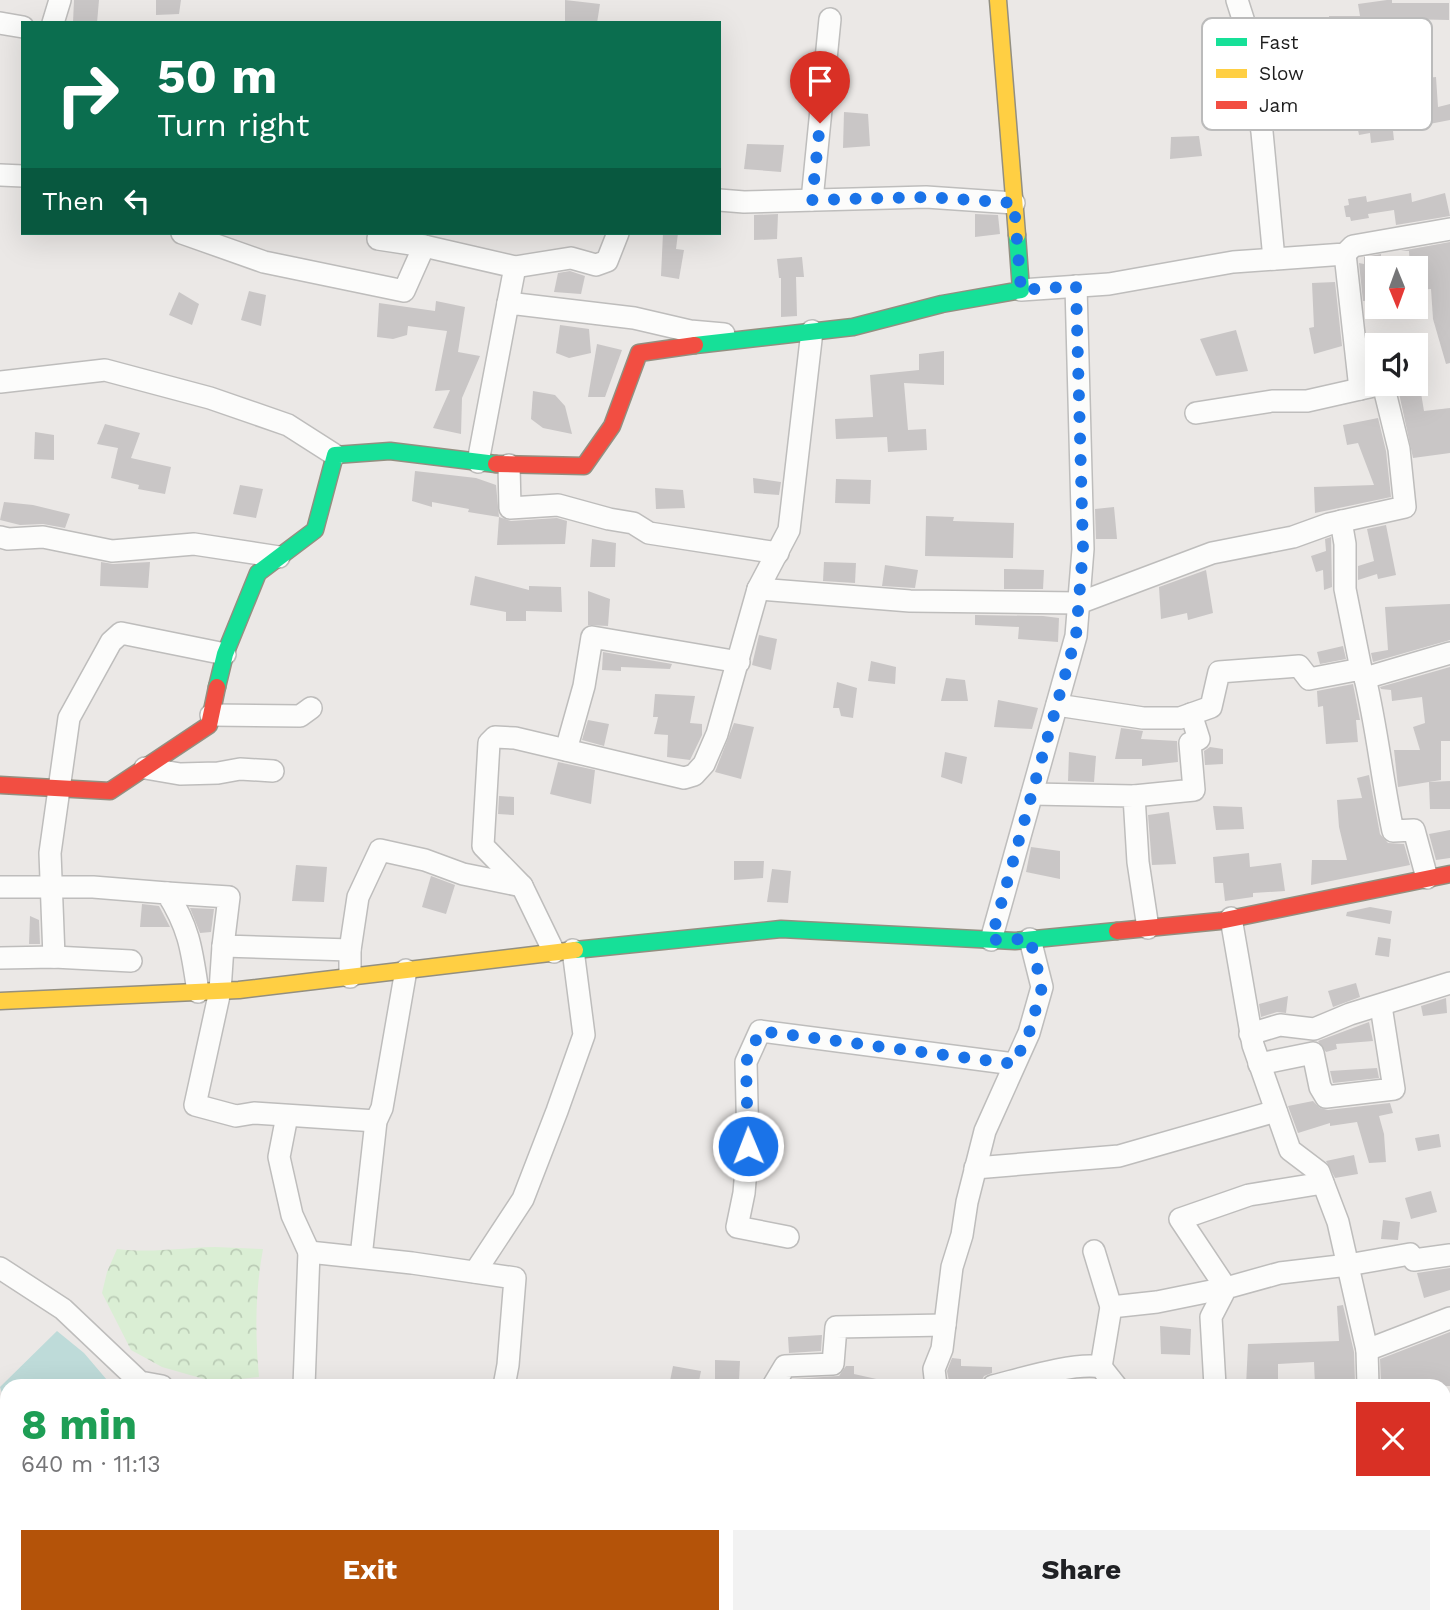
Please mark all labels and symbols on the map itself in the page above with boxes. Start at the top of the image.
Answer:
legend [1202,18,1432,130]
text: Fast [1259,31,1298,54]
pin [790,51,850,123]
text: Slow [1259,62,1304,85]
text: Jam [1259,94,1298,117]
north arrow [1365,256,1428,318]
position arrow [711,1109,785,1183]

